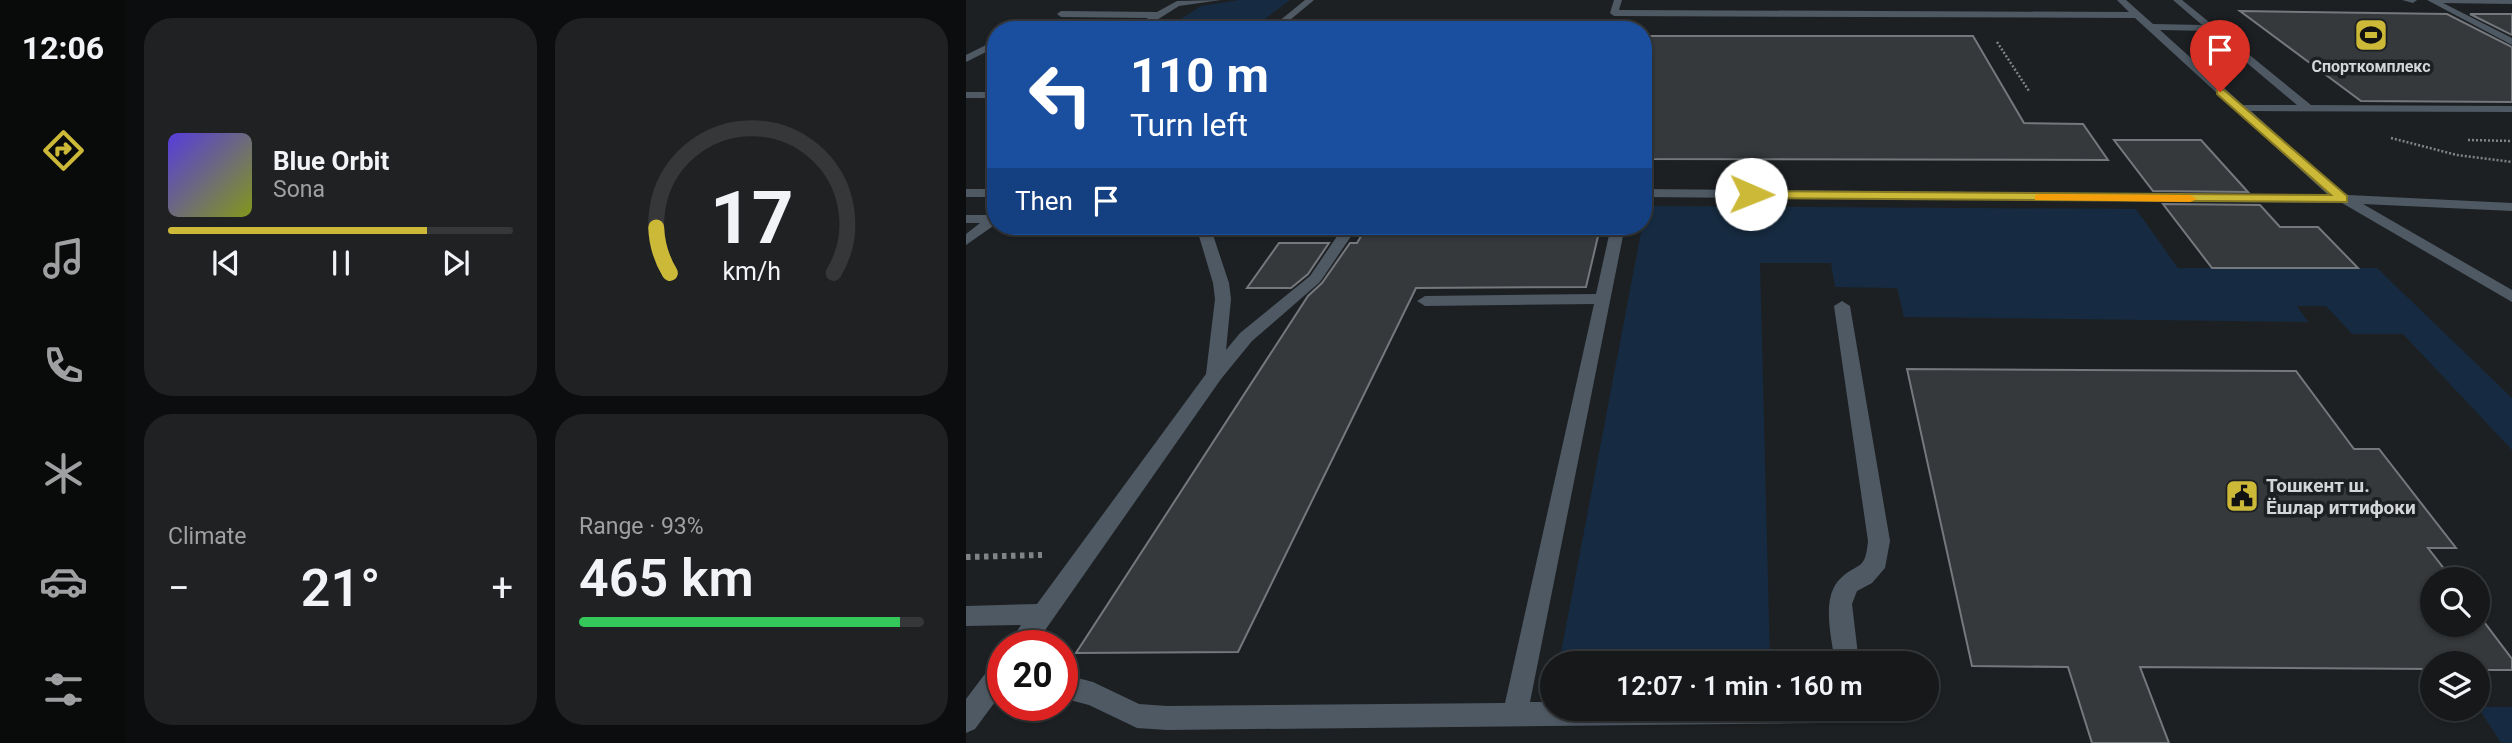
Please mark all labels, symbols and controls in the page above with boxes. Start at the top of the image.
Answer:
sports icon: Спорткомплекс [2352,16,2390,54]
pin [2190,20,2250,92]
text: 12:06 [22,29,104,67]
icon: arrive [2201,31,2239,69]
text: 110 m [1130,47,1269,104]
icon: left [1015,49,1106,140]
place label: Спорткомплекс [2311,57,2431,76]
text: Turn left [1130,106,1248,144]
icon: directions [39,126,88,175]
text: Blue Orbit [273,146,389,176]
position arrow [1714,157,1788,231]
text: Sona [273,176,325,203]
text: 17 [710,176,793,262]
icon: arrive [1087,182,1125,220]
text: Then [1015,186,1073,216]
icon: music [39,234,88,283]
icon: previous [207,244,245,282]
icon: pause [322,244,360,282]
icon: next [437,244,475,282]
text: km/h [722,257,781,286]
icon: phone [39,341,88,390]
icon: climate [39,449,88,498]
place label: Тошкент ш. Ёшлар иттифоки [2266,474,2416,519]
public building icon: Тошкент ш. Ёшлар иттифоки [2223,477,2261,515]
text: Range · 93% [579,513,704,540]
text: Climate [168,523,247,550]
text: 465 km [579,548,754,609]
icon: car [39,557,88,606]
text: 21° [301,558,380,619]
text: − [168,566,190,610]
text: + [491,566,513,610]
map controls [2420,567,2490,721]
button: search [2420,567,2490,637]
speed limit sign: 20 [987,630,1078,721]
button: layers [2420,651,2490,721]
icon: filters [39,665,88,714]
text: 12:07 · 1 min · 160 m [1616,671,1863,701]

